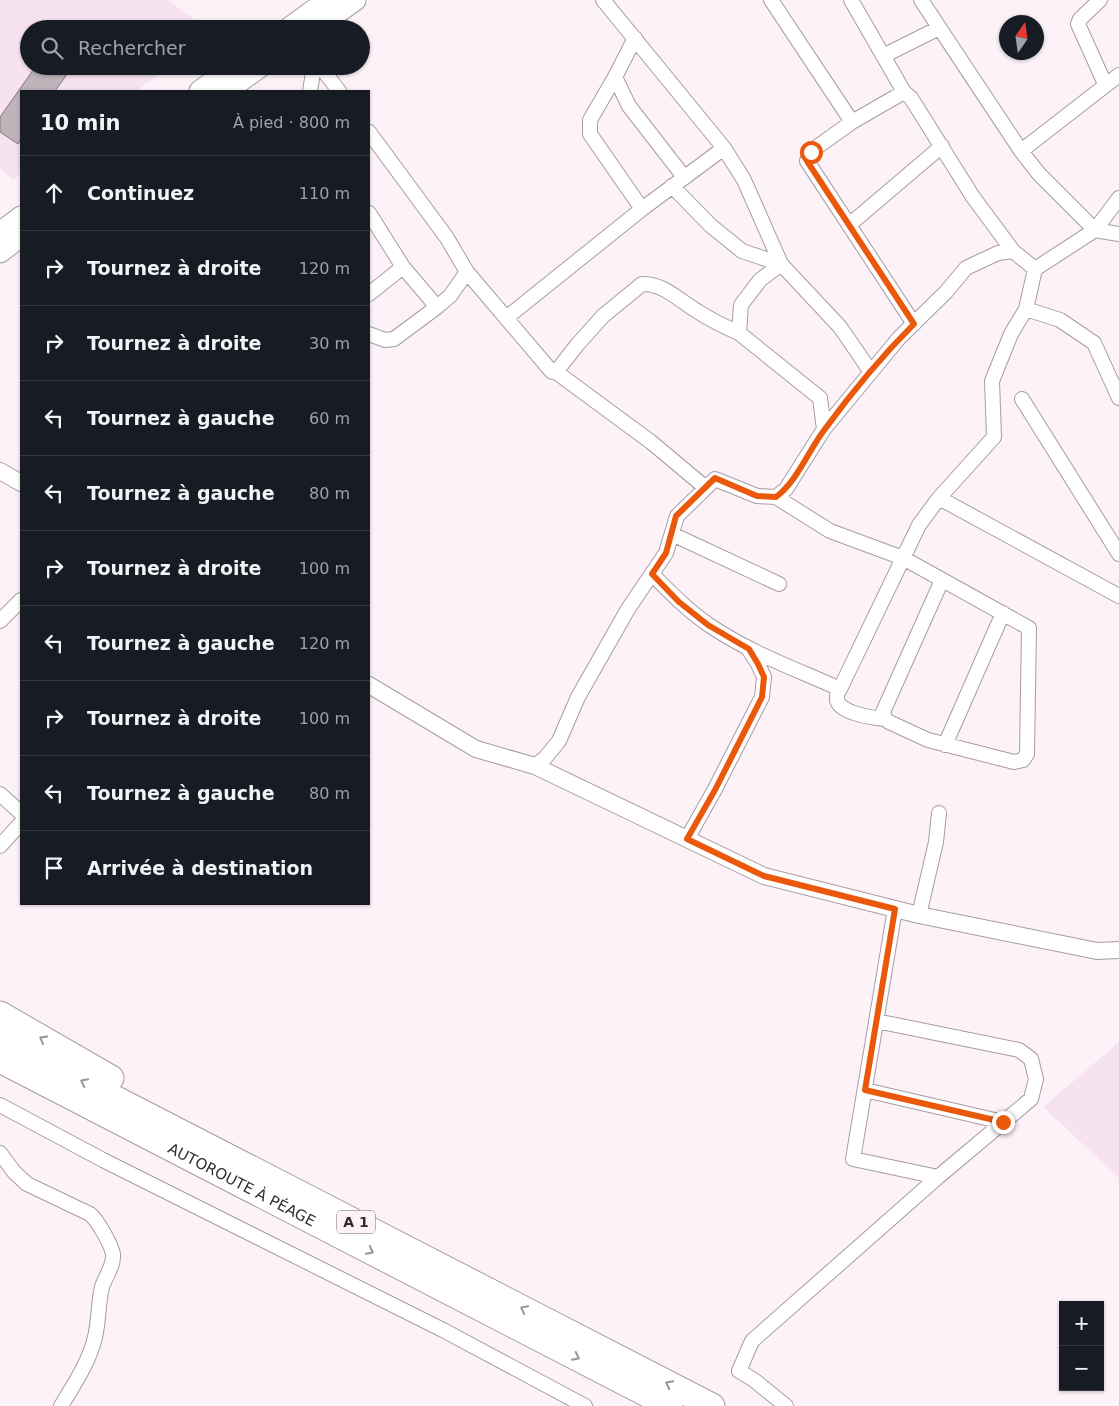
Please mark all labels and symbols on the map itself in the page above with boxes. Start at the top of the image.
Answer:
north arrow [999,15,1044,60]
route start [800,141,823,164]
one-way arrow [39,1035,48,1045]
one-way arrow [80,1078,89,1088]
route end [992,1111,1015,1134]
street label: AUTOROUTE À PÉAGE [165,1139,318,1230]
road number: A 1 [337,1210,375,1234]
one-way arrow [365,1245,374,1255]
one-way arrow [520,1305,529,1315]
one-way arrow [571,1351,580,1361]
one-way arrow [665,1380,674,1390]

